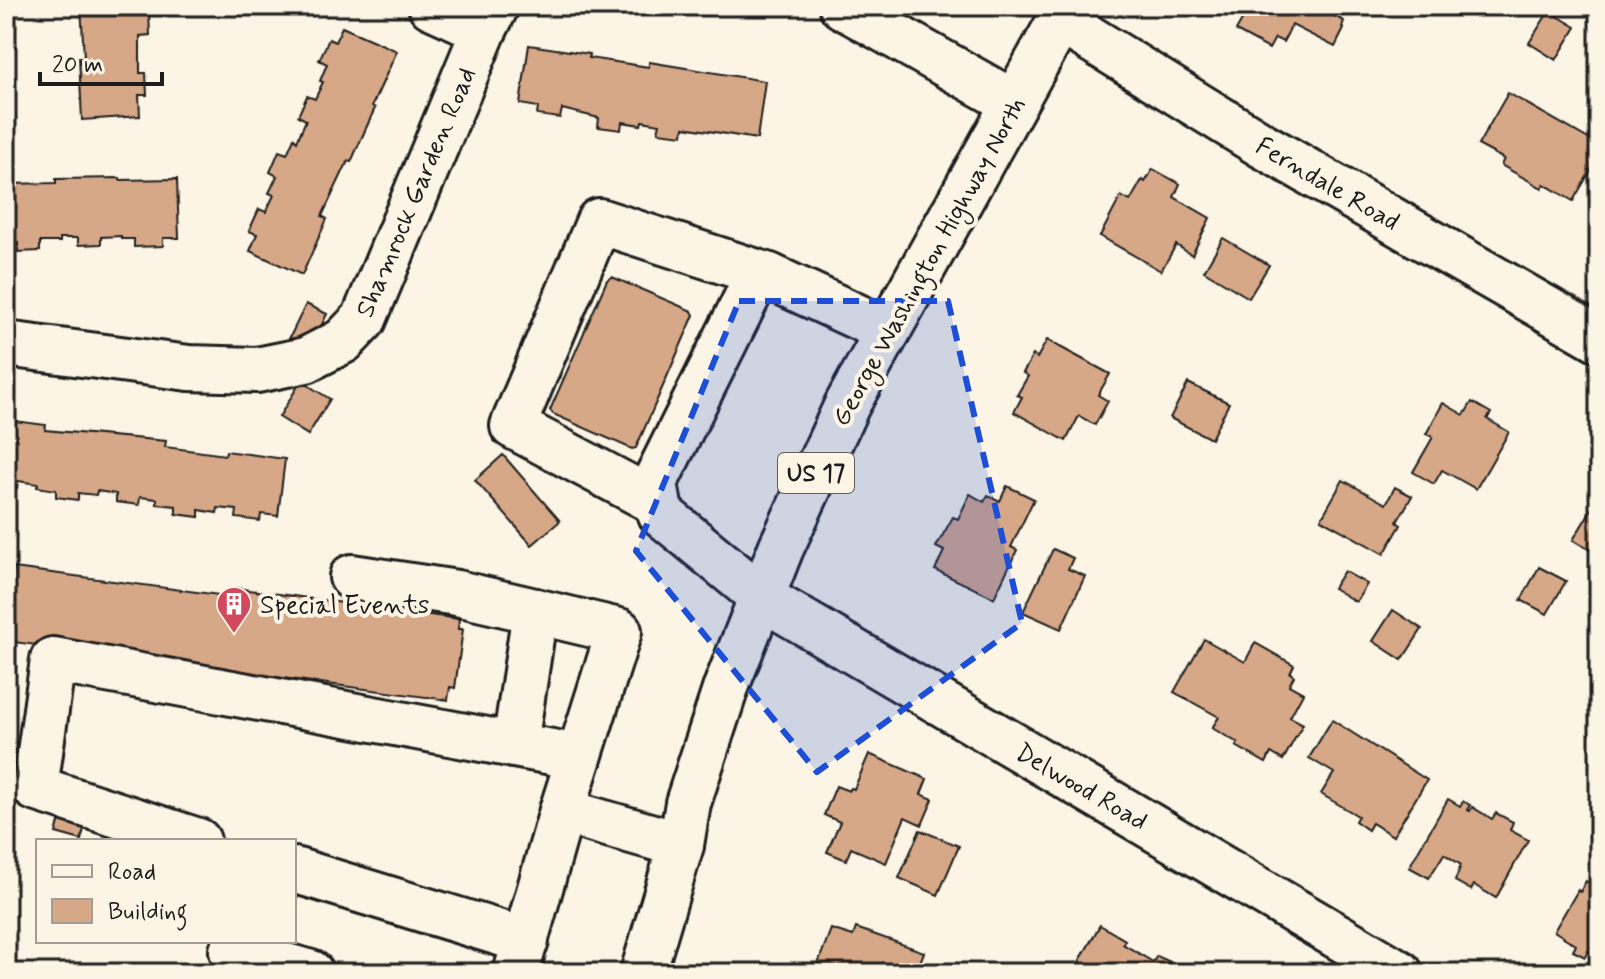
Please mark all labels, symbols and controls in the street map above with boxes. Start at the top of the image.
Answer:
scale bar [40,36,162,86]
text: 20 m [52,50,103,81]
street label: Shamrock Garden Road [349,63,485,323]
street label: George Washington Highway North [825,91,1037,434]
street label: Ferndale Road [1249,130,1405,240]
road number: US 17 [778,453,854,493]
building icon: Special Events [215,585,253,635]
place label: Special Events [260,589,429,623]
street label: Delwood Road [1009,736,1153,839]
legend [36,839,296,943]
text: Road [108,857,156,888]
text: Building [108,897,188,931]

